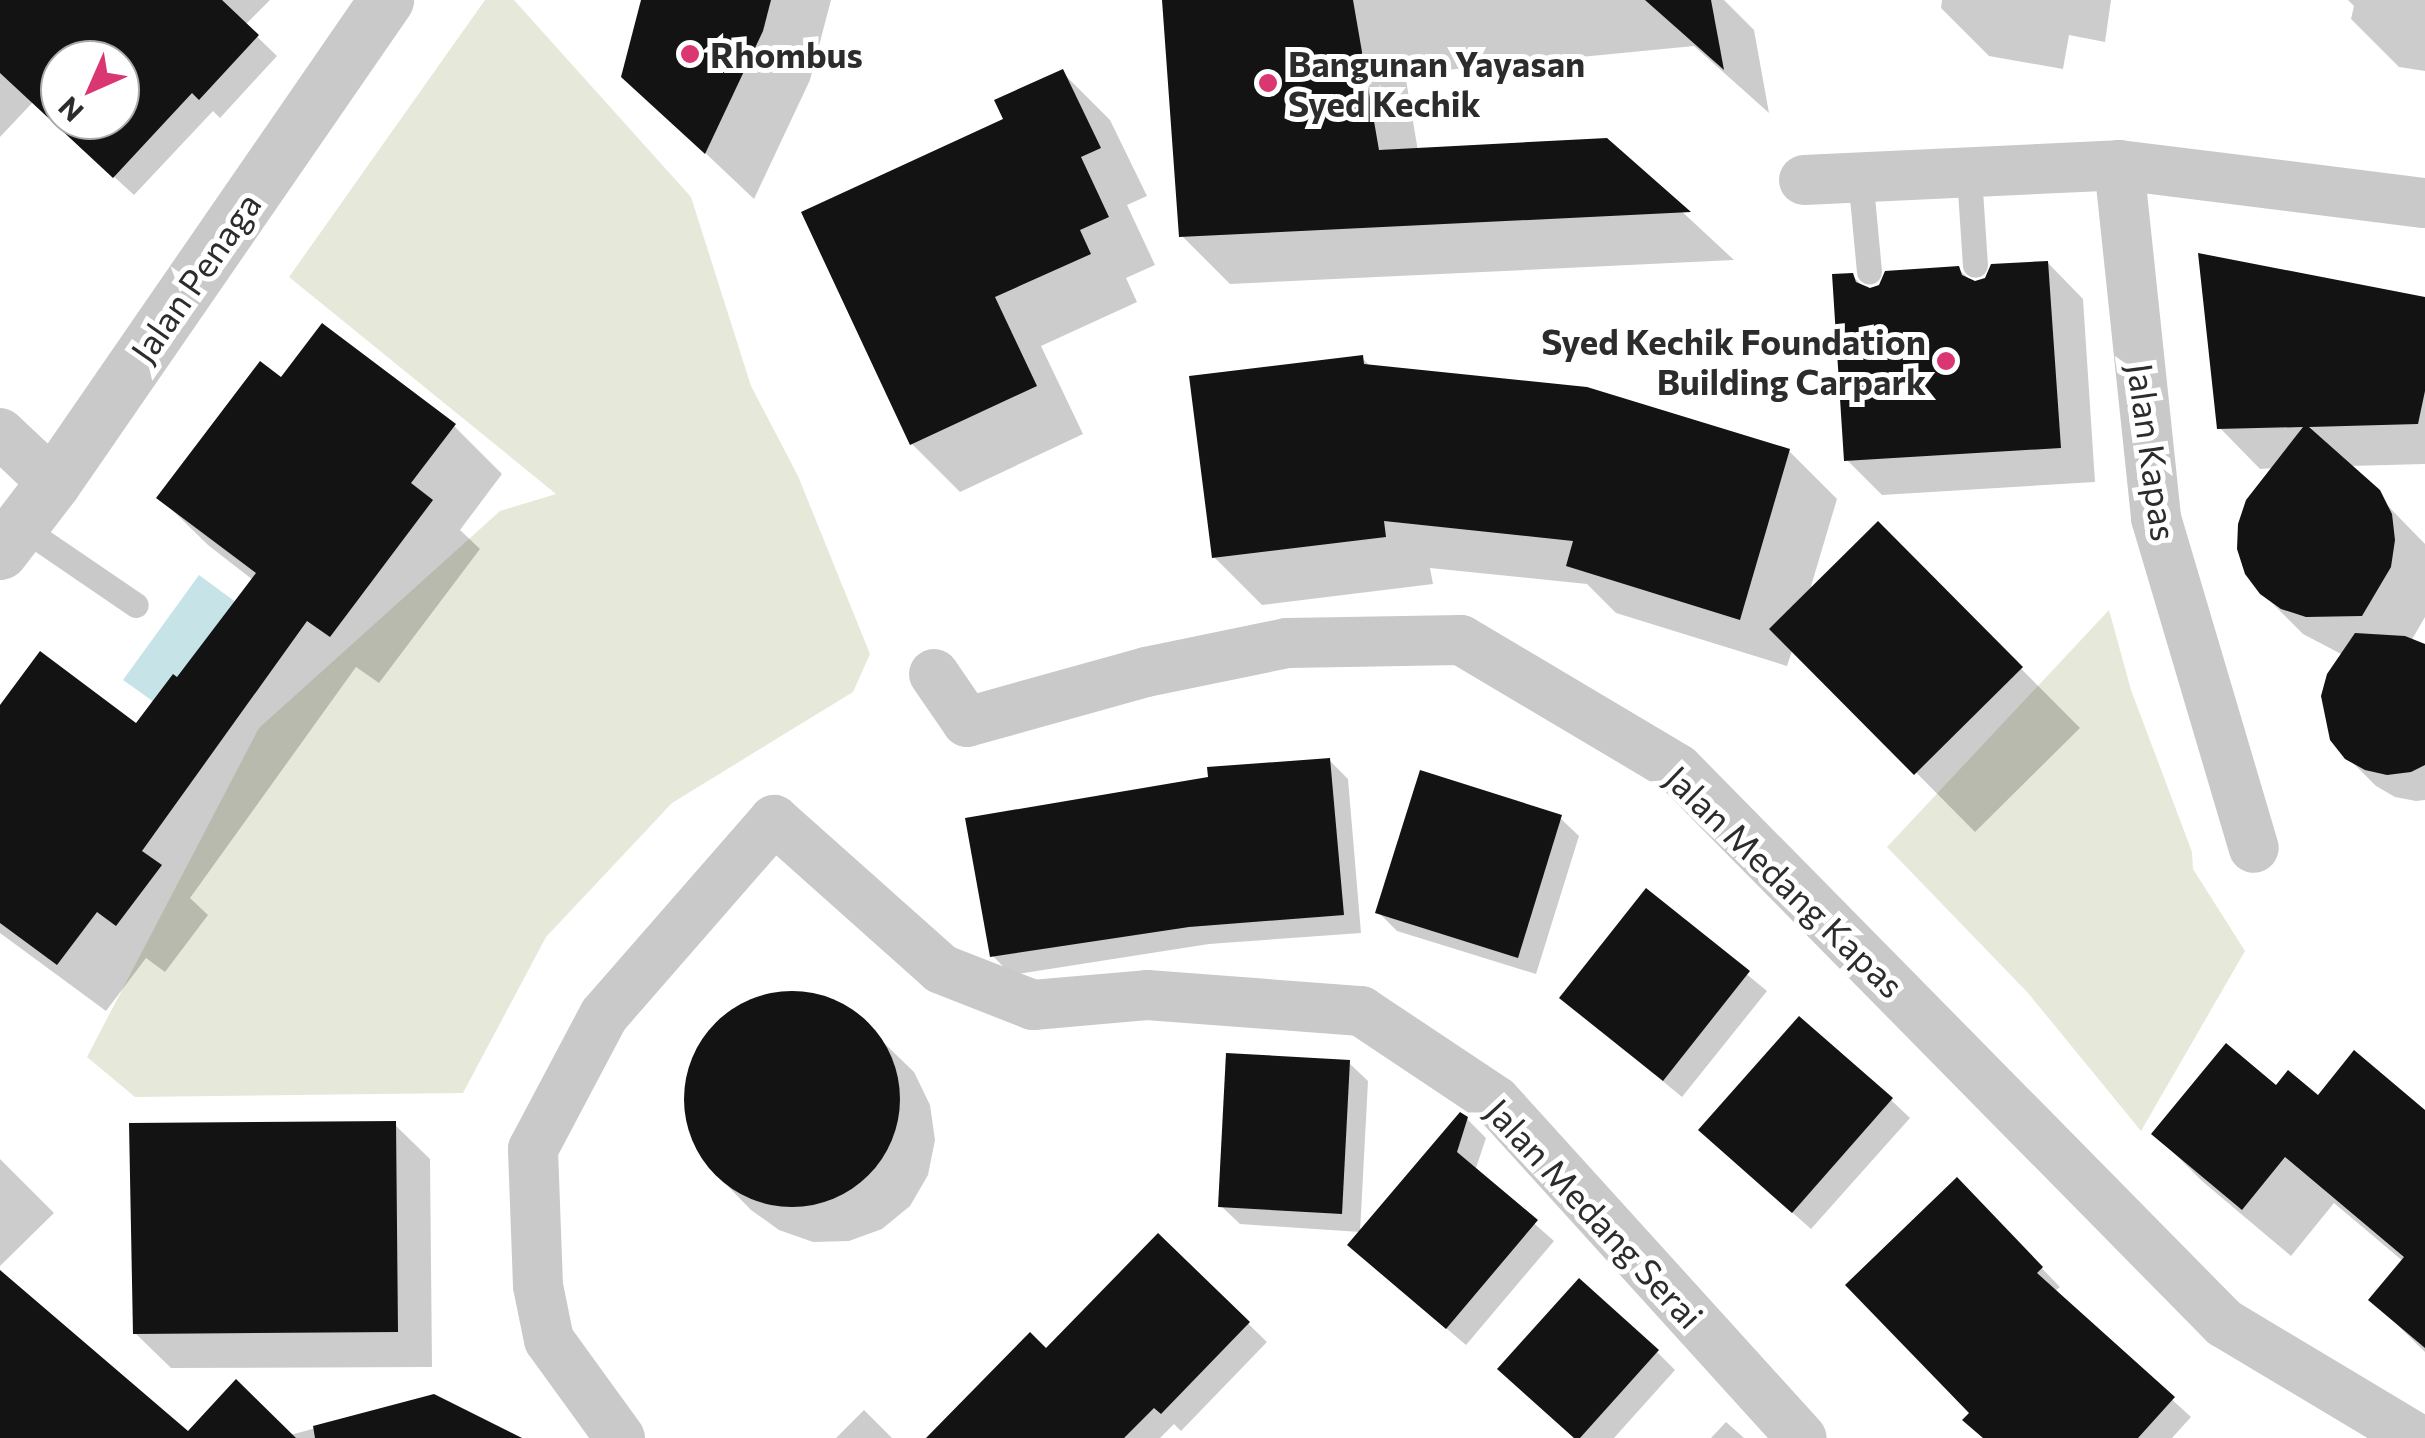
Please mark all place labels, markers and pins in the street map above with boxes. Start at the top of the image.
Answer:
place label: Rhombus [710,33,863,75]
place label: Bangunan Yayasan Syed Kechik [1288,42,1585,124]
marker: Rhombus [679,43,701,65]
marker: Bangunan Yayasan Syed Kechik [1257,72,1279,94]
place label: Syed Kechik Foundation Building Carpark [1541,320,1926,402]
marker: Syed Kechik Foundation Building Carpark [1935,350,1957,372]

